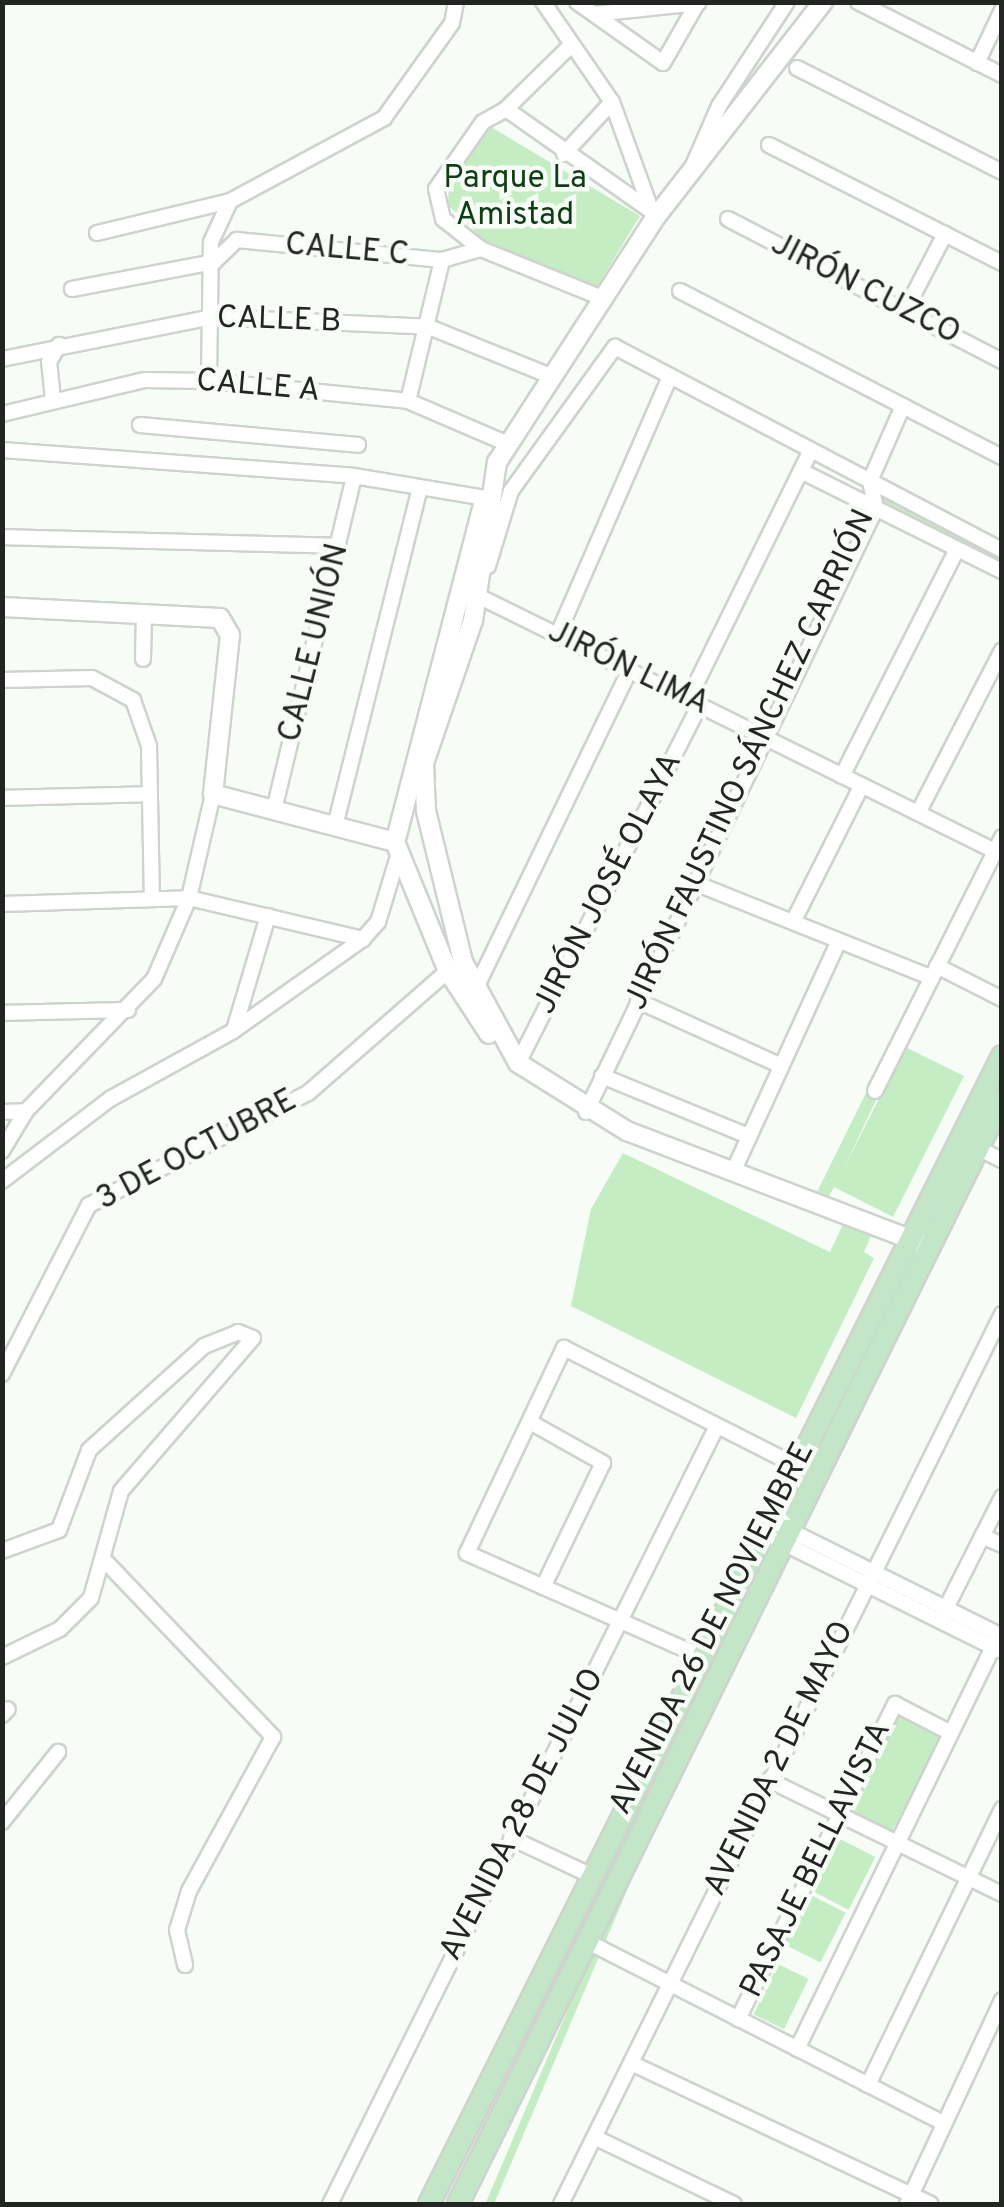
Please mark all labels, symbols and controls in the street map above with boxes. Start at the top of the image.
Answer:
park label: Parque La Amistad [443,161,587,236]
street label: CALLE C [283,226,411,276]
street label: JIRÓN CUZCO [764,226,966,354]
street label: CALLE B [216,300,342,342]
street label: CALLE A [194,362,322,412]
street label: JIRÓN FAUSTINO SÁNCHEZ CARRIÓN [618,504,884,1016]
street label: CALLE UNIÓN [272,540,358,746]
street label: JIRÓN LIMA [541,614,715,724]
street label: JIRÓN JOSÉ OLAYA [527,747,691,1021]
street label: 3 DE OCTUBRE [90,1082,304,1220]
street label: AVENIDA 26 DE NOVIEMBRE [602,1436,824,1822]
street label: AVENIDA 2 DE MAYO [697,1615,863,1903]
street label: AVENIDA 28 DE JULIO [432,1662,614,1968]
street label: PASAJE BELLAVISTA [733,1716,901,2004]

